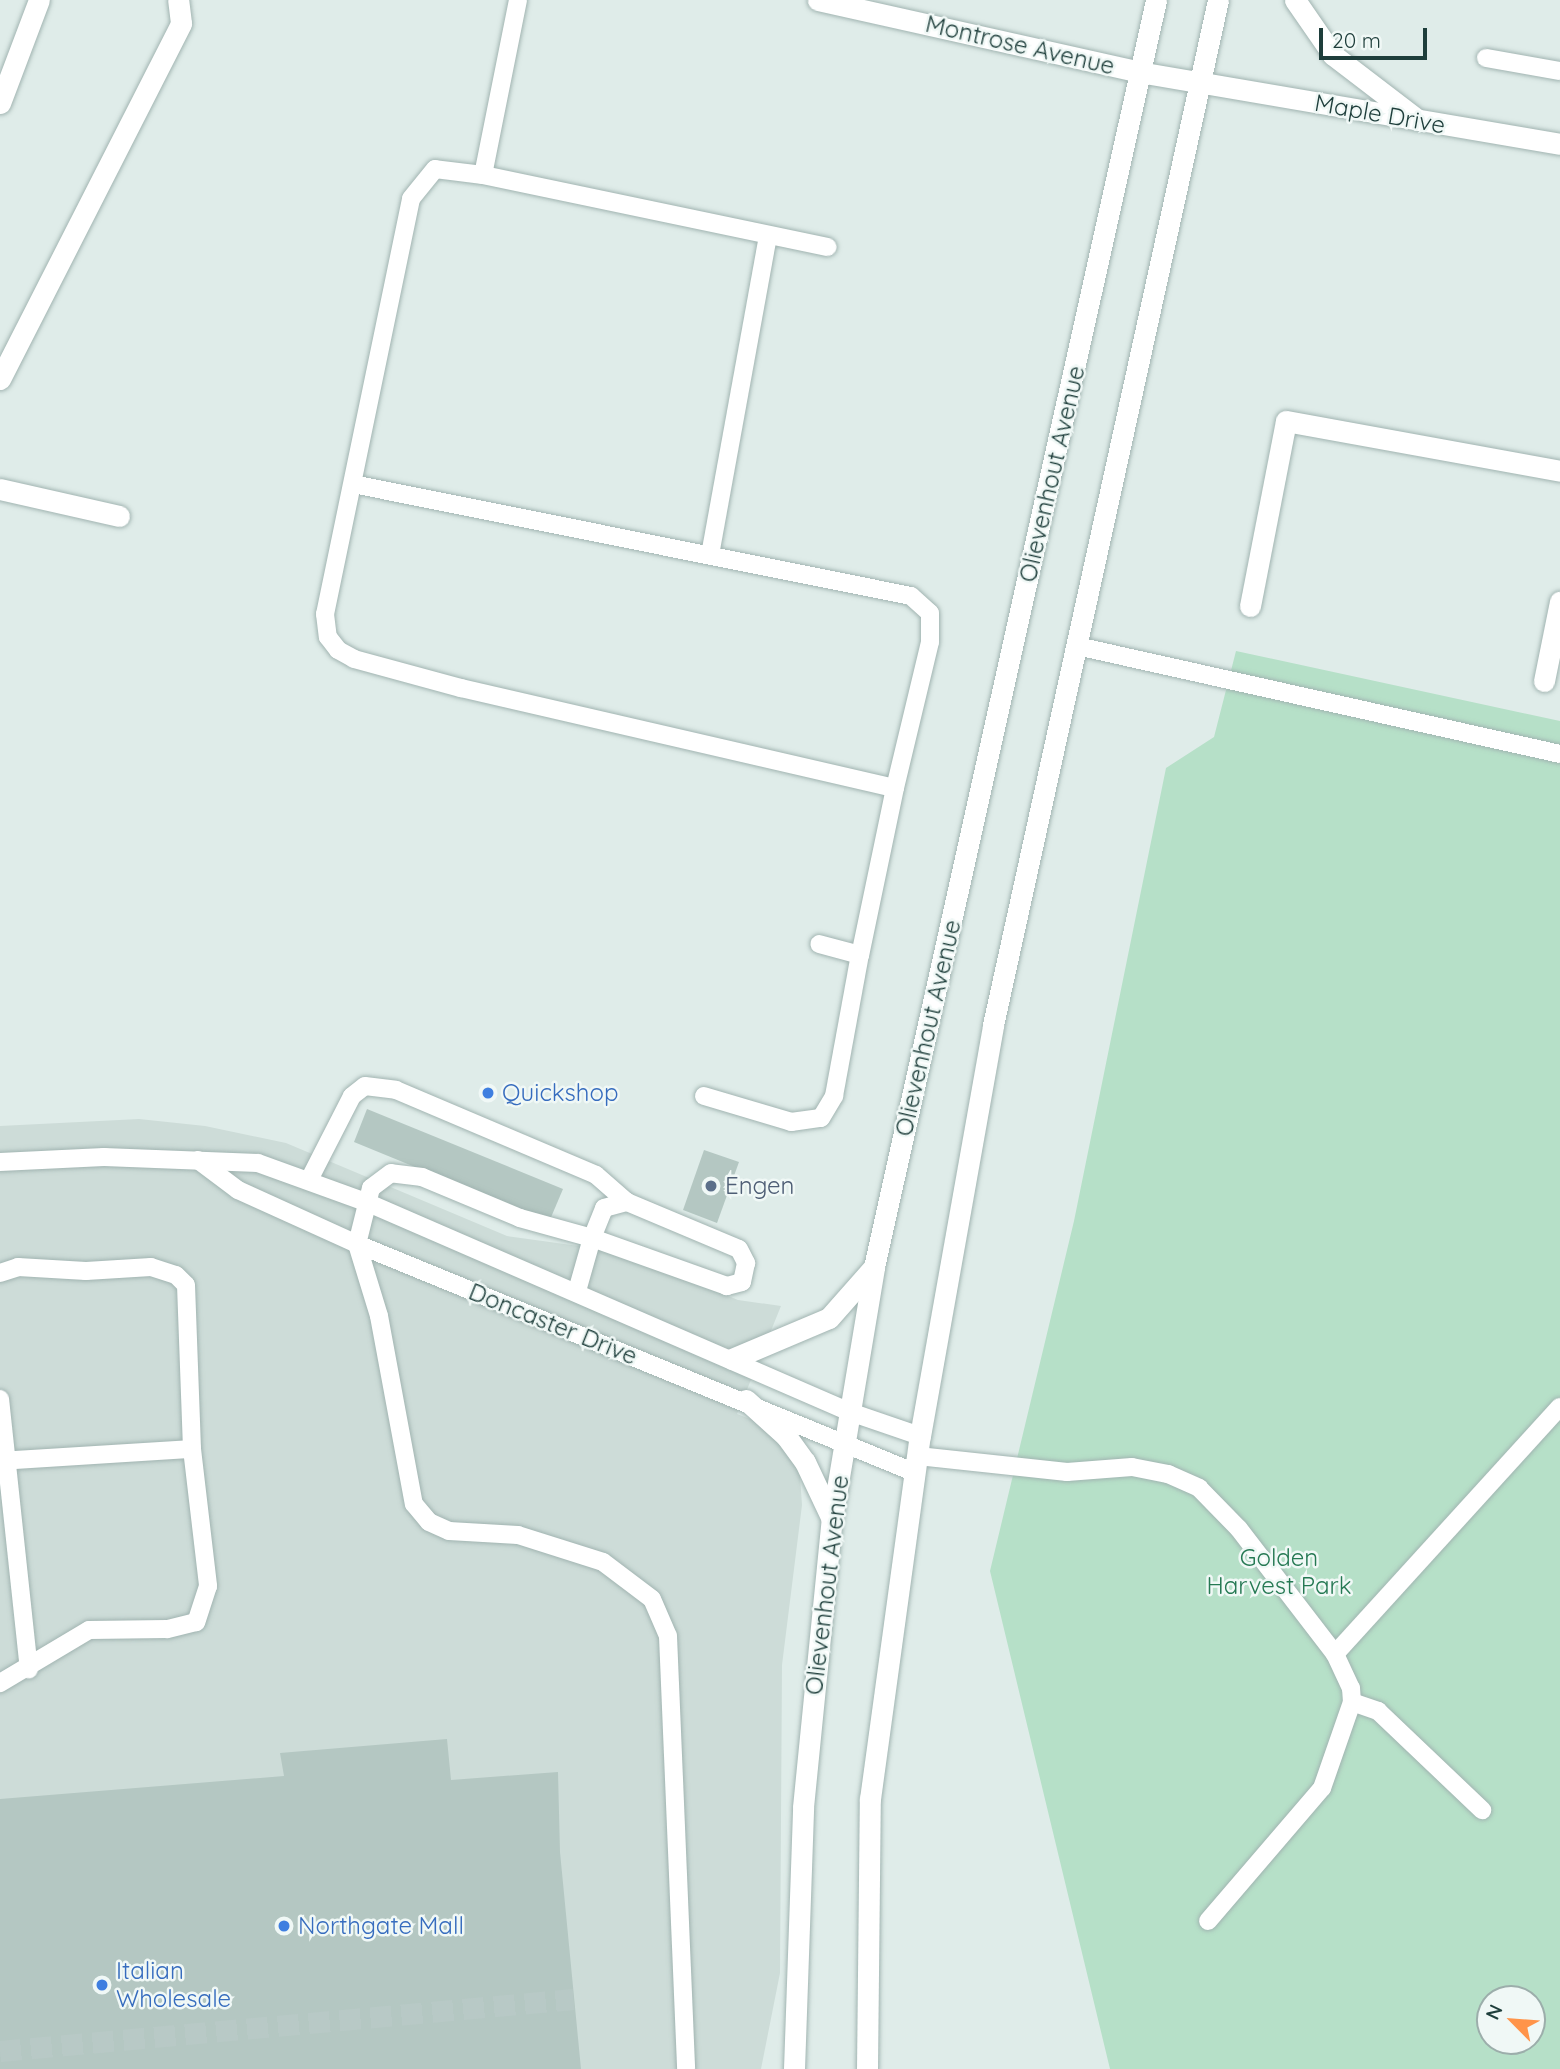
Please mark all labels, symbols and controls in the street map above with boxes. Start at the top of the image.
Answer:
street label: Montrose Avenue [923,9,1117,81]
scale bar [1322,14,1430,58]
text: 20 m [1332,27,1381,53]
street label: Maple Drive [1312,88,1448,140]
street label: Olievenhout Avenue [1013,363,1091,585]
street label: Olievenhout Avenue [889,917,967,1139]
place label: Quickshop [502,1079,618,1107]
marker: Quickshop [480,1085,496,1101]
place label: Engen [725,1172,794,1200]
marker: Engen [703,1178,719,1194]
street label: Doncaster Drive [465,1277,641,1371]
street label: Olievenhout Avenue [799,1474,855,1696]
park label: Golden Harvest Park [1206,1544,1352,1600]
place label: Northgate Mall [298,1912,464,1940]
marker: Northgate Mall [276,1918,292,1934]
place label: Italian Wholesale [116,1957,231,2013]
marker: Italian Wholesale [94,1977,110,1993]
north arrow [1476,1985,1546,2055]
text: N [1480,2001,1508,2023]

